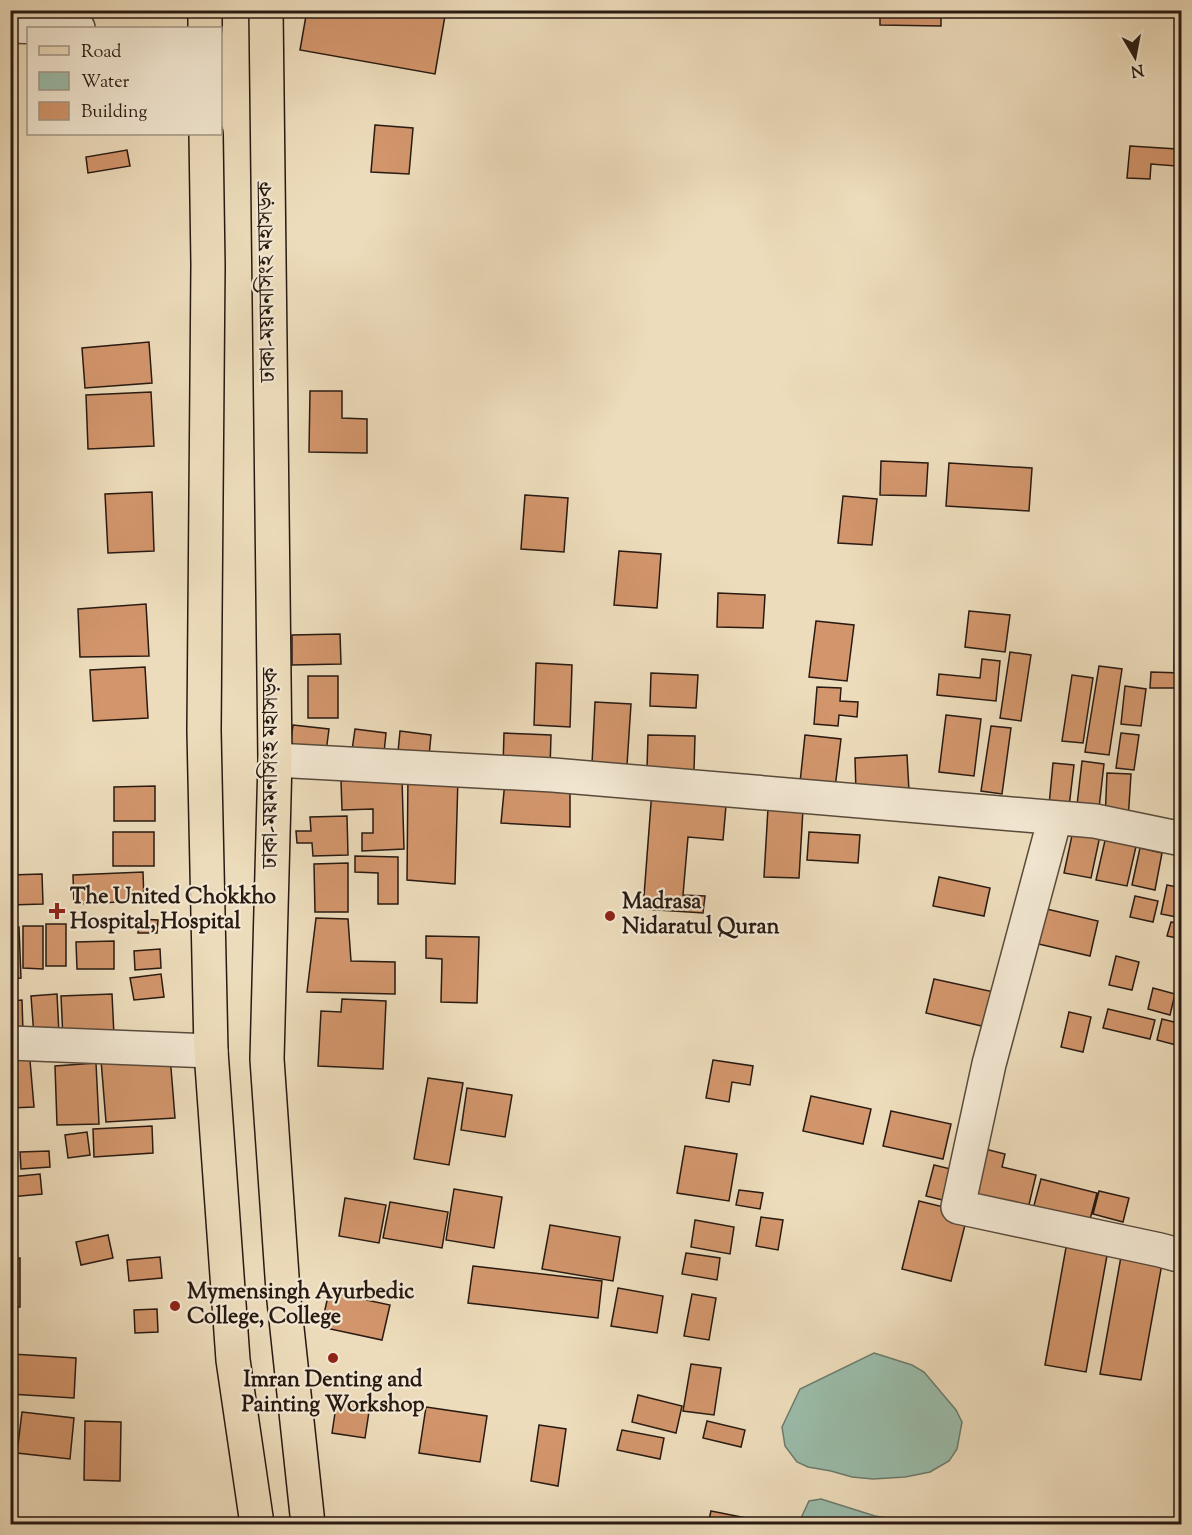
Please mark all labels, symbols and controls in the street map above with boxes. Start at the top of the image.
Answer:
legend [27,27,222,135]
north arrow [1105,27,1165,87]
text: Road [81,40,121,66]
text: N [1129,57,1145,82]
text: Water [81,70,130,96]
text: Building [81,100,147,126]
street label: ঢাকা-ময়মনসিংহ মহাসড়ক [250,180,286,384]
street label: ঢাকা-ময়মনসিংহ মহাসড়ক [256,666,288,869]
place label: The United Chokkho Hospital, Hospital [70,882,276,939]
place label: Madrasa Nidaratul Quran [622,887,780,944]
marker: The United Chokkho Hospital, Hospital [48,902,66,920]
marker: Madrasa Nidaratul Quran [603,909,617,923]
place label: Mymensingh Ayurbedic College, College [187,1277,414,1334]
marker: Mymensingh Ayurbedic College, College [168,1299,182,1313]
marker: Imran Denting and Painting Workshop [326,1351,340,1365]
place label: Imran Denting and Painting Workshop [241,1365,425,1422]

